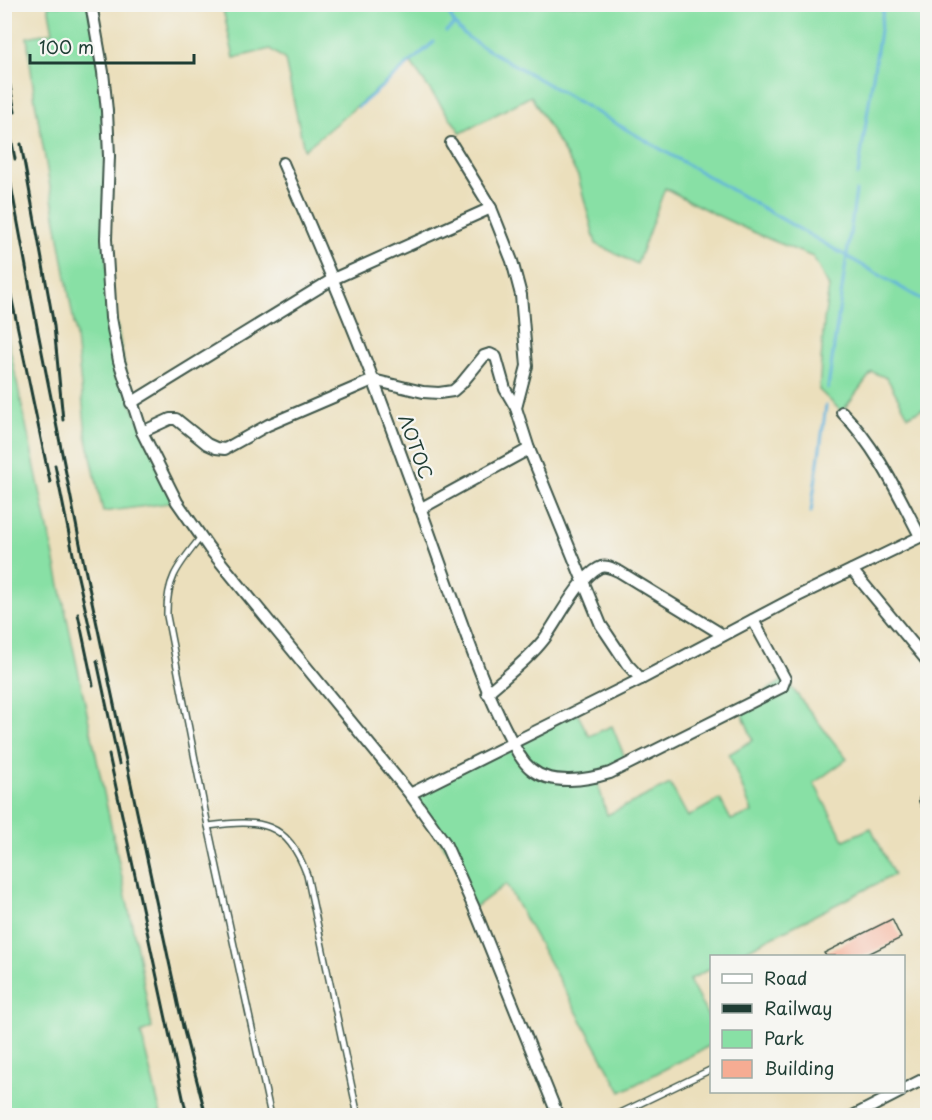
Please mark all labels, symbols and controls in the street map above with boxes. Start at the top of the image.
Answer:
scale bar [30,27,194,65]
text: 100 m [39,33,94,60]
street label: ЛОТОС [392,410,441,483]
legend [710,955,905,1093]
text: Road [764,964,808,991]
text: Railway [764,994,832,1021]
text: Park [764,1024,804,1051]
text: Building [764,1054,834,1081]

